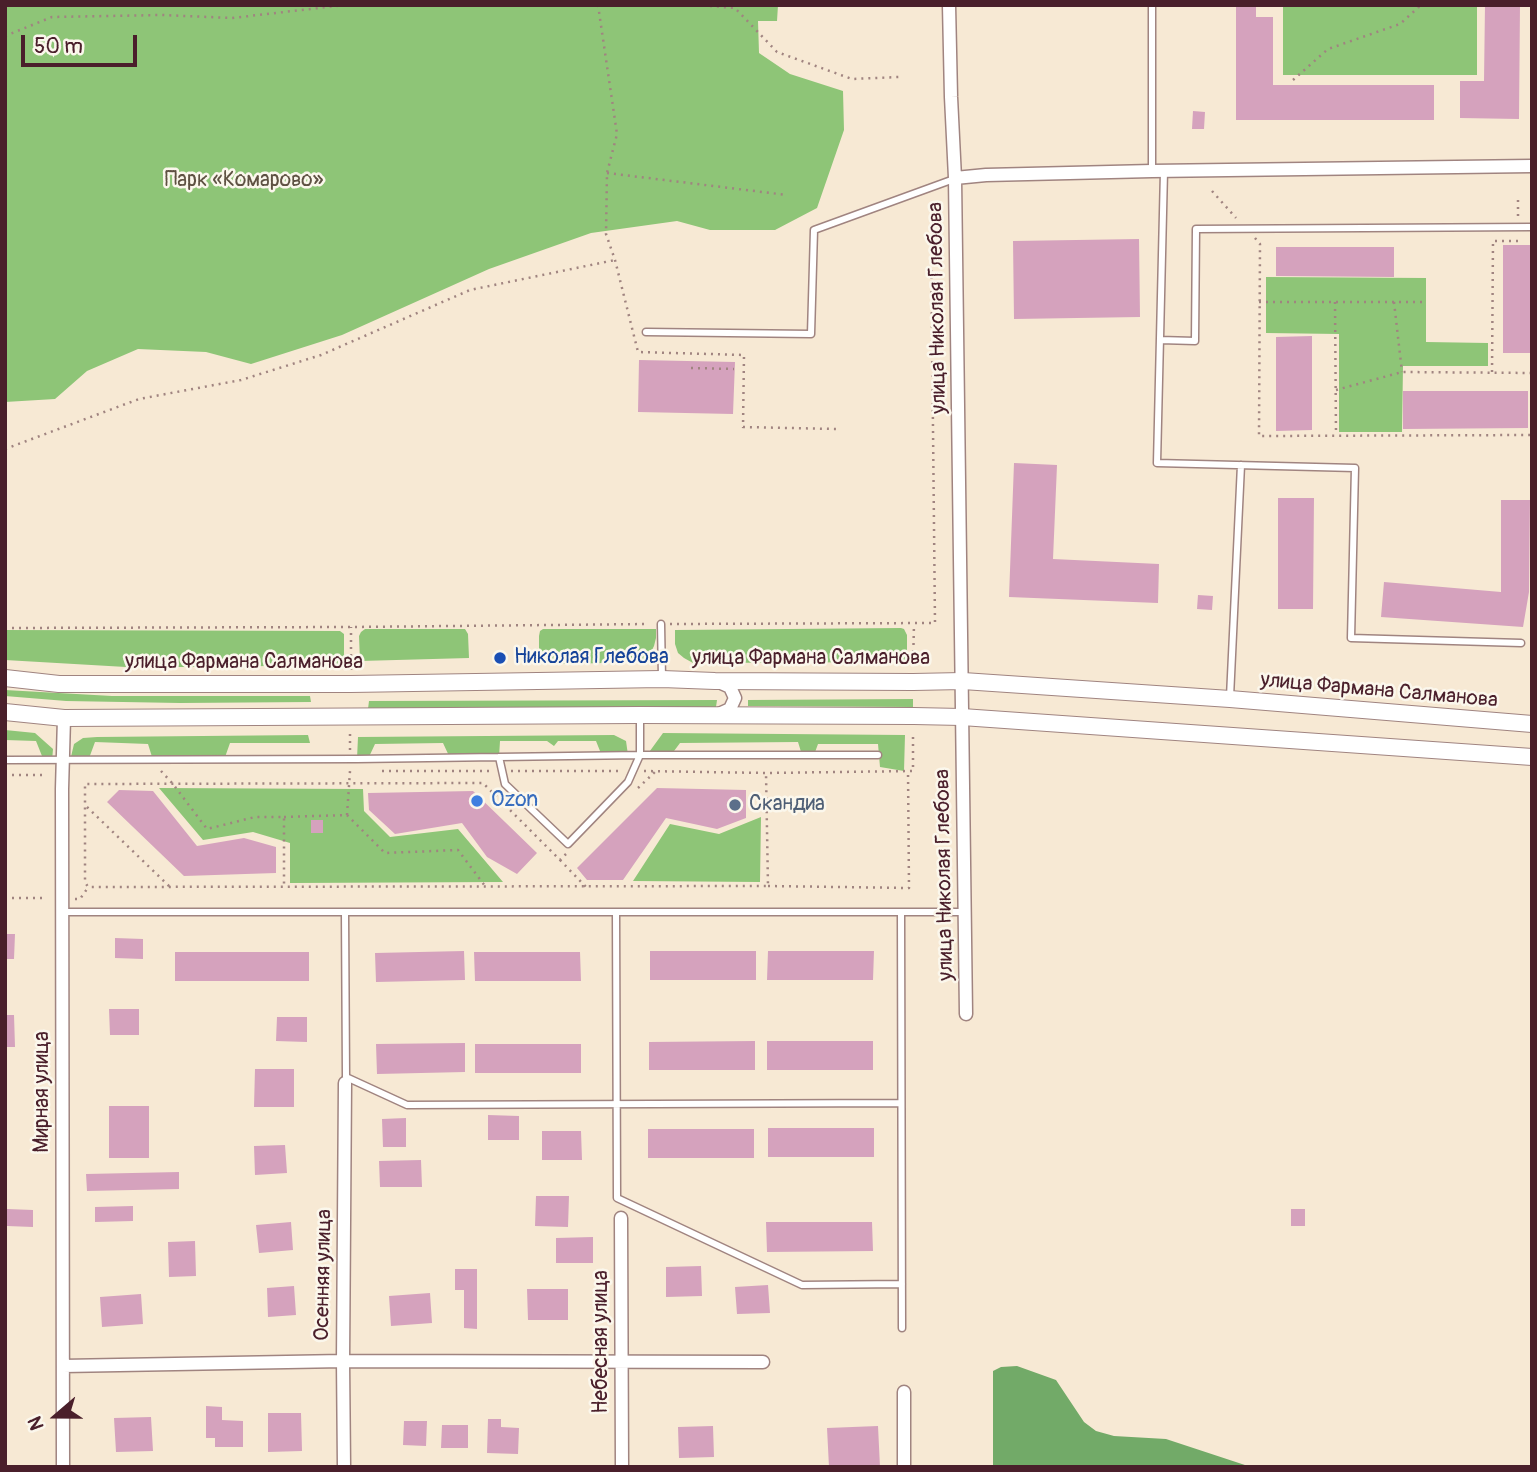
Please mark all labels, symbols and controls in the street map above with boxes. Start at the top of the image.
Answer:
scale bar [24,21,140,65]
text: 50 m [34,33,83,60]
park label: Парк «Комарово» [165,168,323,194]
street label: улица Николая Глебова [924,202,952,414]
place label: Николая Глебова [514,645,669,671]
street label: улица Фармана Салманова [692,646,930,672]
street label: улица Фармана Салманова [125,650,363,676]
marker: Николая Глебова [492,650,508,666]
street label: улица Фармана Салманова [1259,668,1499,714]
street label: улица Николая Глебова [931,769,959,981]
place label: Ozon [491,788,538,814]
place label: Скандиа [749,792,825,818]
marker: Ozon [469,793,485,809]
marker: Скандиа [727,797,743,813]
street label: Мирная улица [30,1031,56,1153]
street label: Осенняя улица [310,1209,338,1341]
street label: Небесная улица [589,1270,615,1414]
north arrow [21,1381,91,1451]
text: N [23,1413,50,1433]

